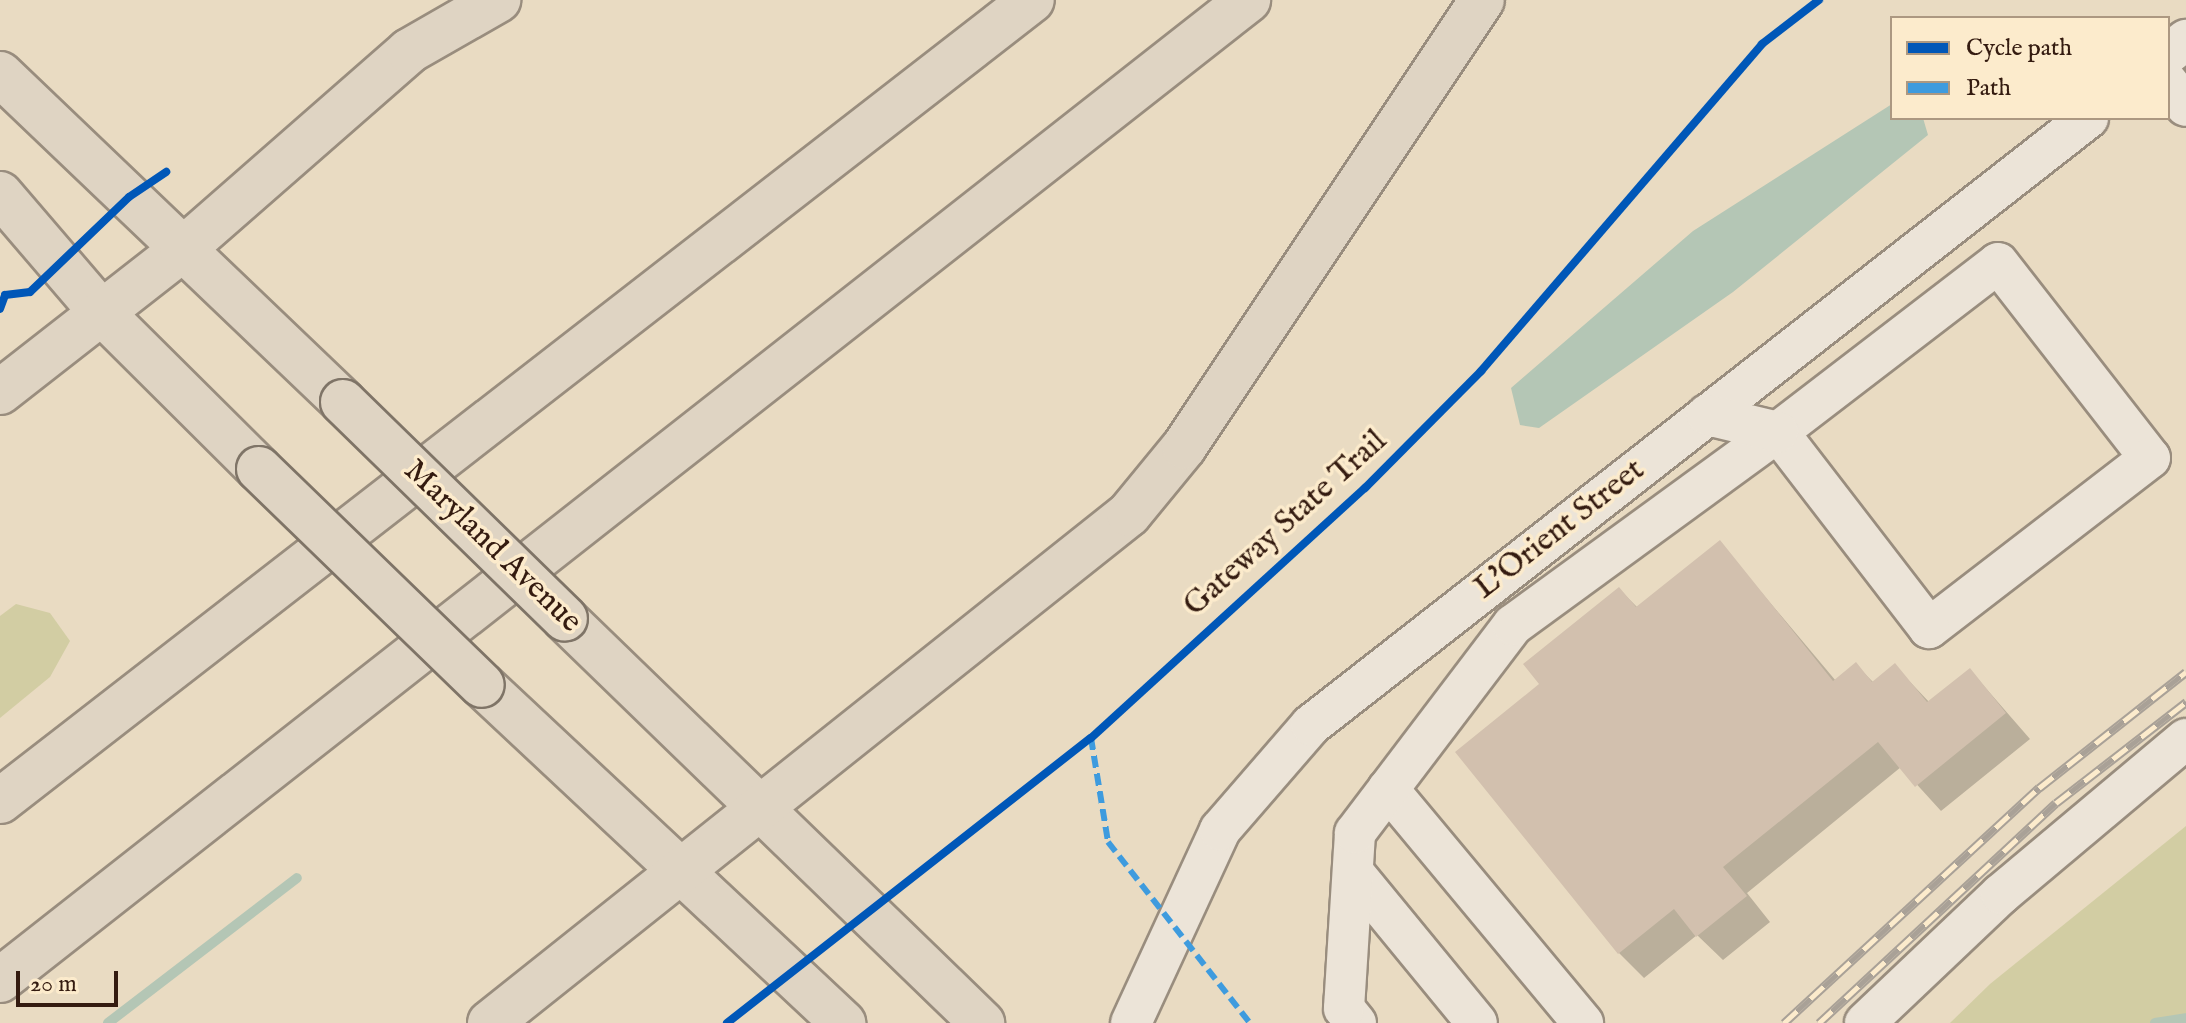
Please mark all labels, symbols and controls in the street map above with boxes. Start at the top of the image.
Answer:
legend [1890,16,2170,120]
text: Cycle path [1966,33,2072,64]
text: Path [1966,73,2011,104]
street label: Gateway State Trail [1177,423,1395,625]
street label: Maryland Avenue [395,452,589,642]
street label: L'Orient Street [1467,452,1653,608]
scale bar [20,955,122,1005]
text: 20 m [30,969,77,1000]

